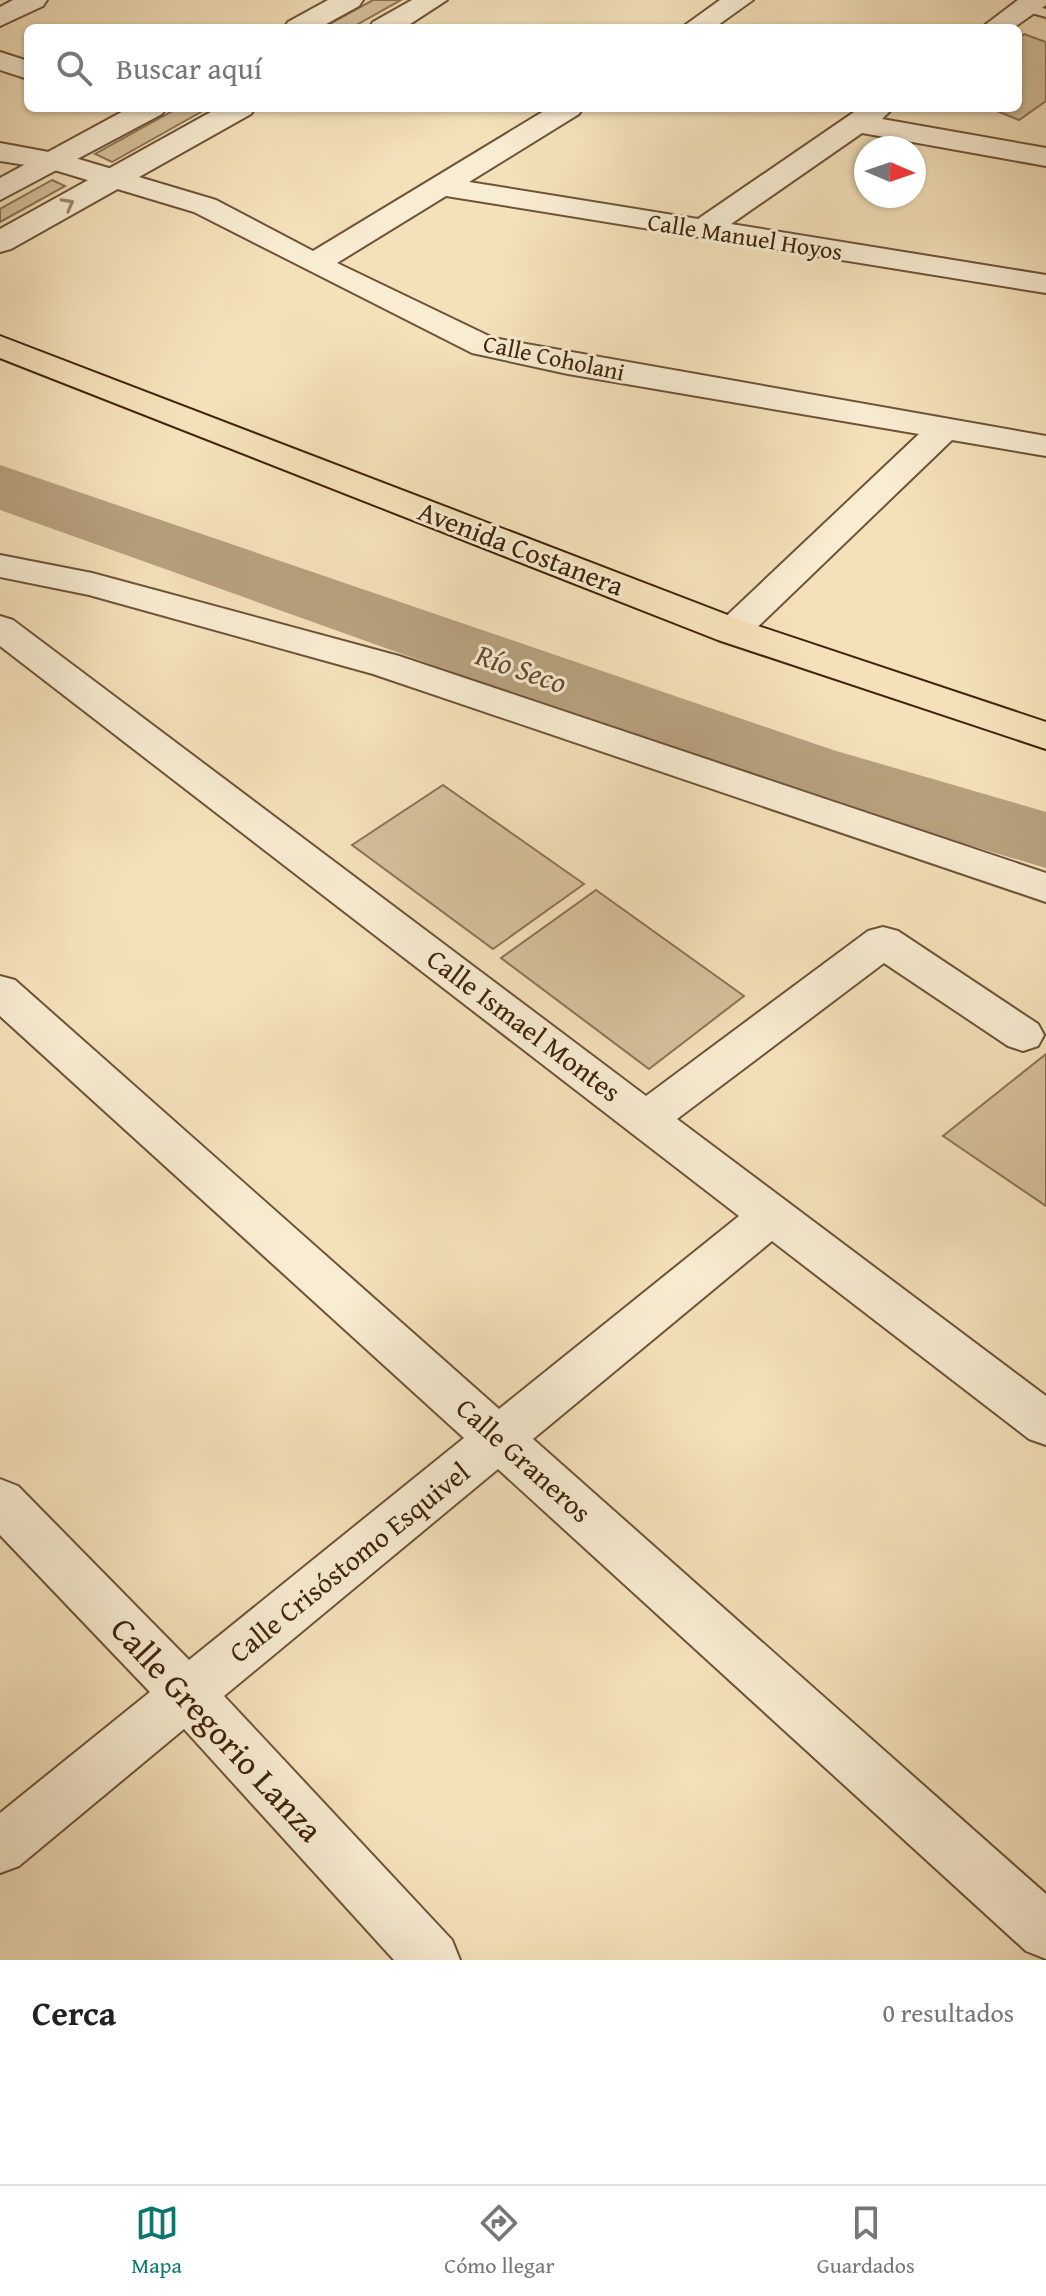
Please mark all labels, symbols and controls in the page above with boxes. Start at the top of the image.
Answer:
search box [24,24,1022,112]
icon: search [52,46,96,90]
text: Buscar aquí [116,46,262,90]
north arrow [854,136,926,208]
one-way arrow [59,198,74,214]
street label: Calle Manuel Hoyos [645,204,845,269]
street label: Calle Coholani [480,325,628,390]
street label: Avenida Costanera [413,490,631,606]
water label: Río Seco [469,632,573,704]
street label: Calle Ismael Montes [419,938,630,1111]
street label: Calle Graneros [448,1388,601,1532]
street label: Calle Crisóstomo Esquivel [219,1451,478,1672]
street label: Calle Gregorio Lanza [100,1605,335,1852]
text: Cerca [32,1988,116,2037]
text: 0 resultados [883,1993,1014,2032]
tab: Mapa [131,2201,182,2281]
tab: Cómo llegar [444,2201,555,2281]
tab: Guardados [817,2201,915,2281]

